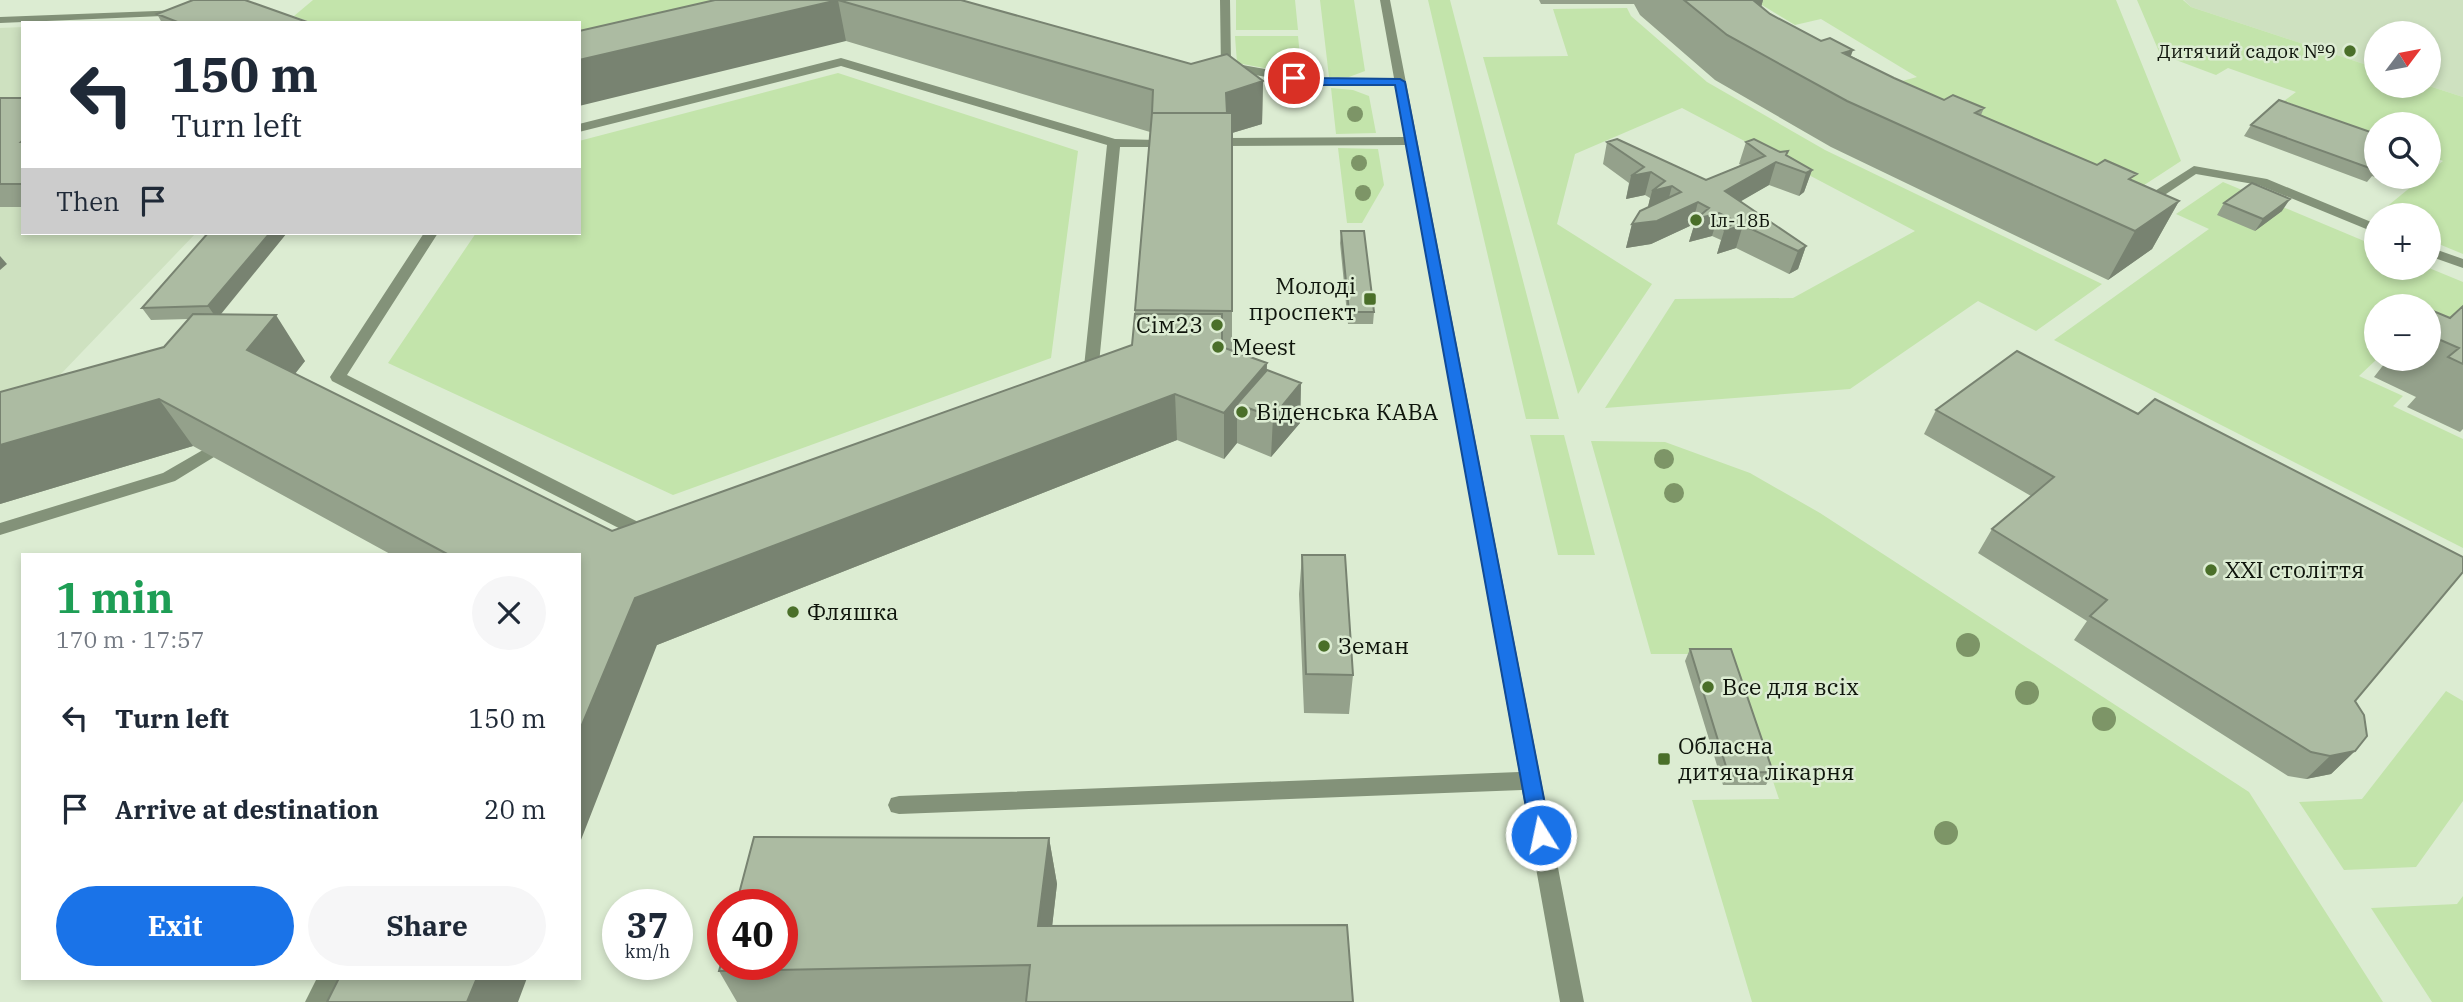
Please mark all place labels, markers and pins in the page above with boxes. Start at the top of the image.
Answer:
place label: Дитячий садок №9 [2158,39,2336,63]
marker: Дитячий садок №9 [2342,43,2358,59]
pin [1264,48,1324,108]
place label: Іл-18Б [1710,208,1770,232]
marker: Іл-18Б [1688,212,1704,228]
place label: Молоді проспект [1248,270,1356,326]
marker: Молоді проспект [1362,291,1378,307]
place label: Сім23 [1136,309,1203,339]
marker: Сім23 [1209,317,1225,333]
place label: Meest [1232,331,1296,361]
marker: Meest [1210,339,1226,355]
place label: Віденська КАВА [1256,396,1438,426]
marker: Віденська КАВА [1234,404,1250,420]
place label: ХХІ століття [2225,554,2364,584]
marker: ХХІ століття [2203,562,2219,578]
place label: Фляшка [807,596,899,626]
marker: Фляшка [785,604,801,620]
place label: Земан [1338,630,1409,660]
marker: Земан [1316,638,1332,654]
place label: Все для всіх [1722,671,1859,701]
marker: Все для всіх [1700,679,1716,695]
place label: Обласна дитяча лікарня [1678,730,1855,786]
marker: Обласна дитяча лікарня [1656,751,1672,767]

